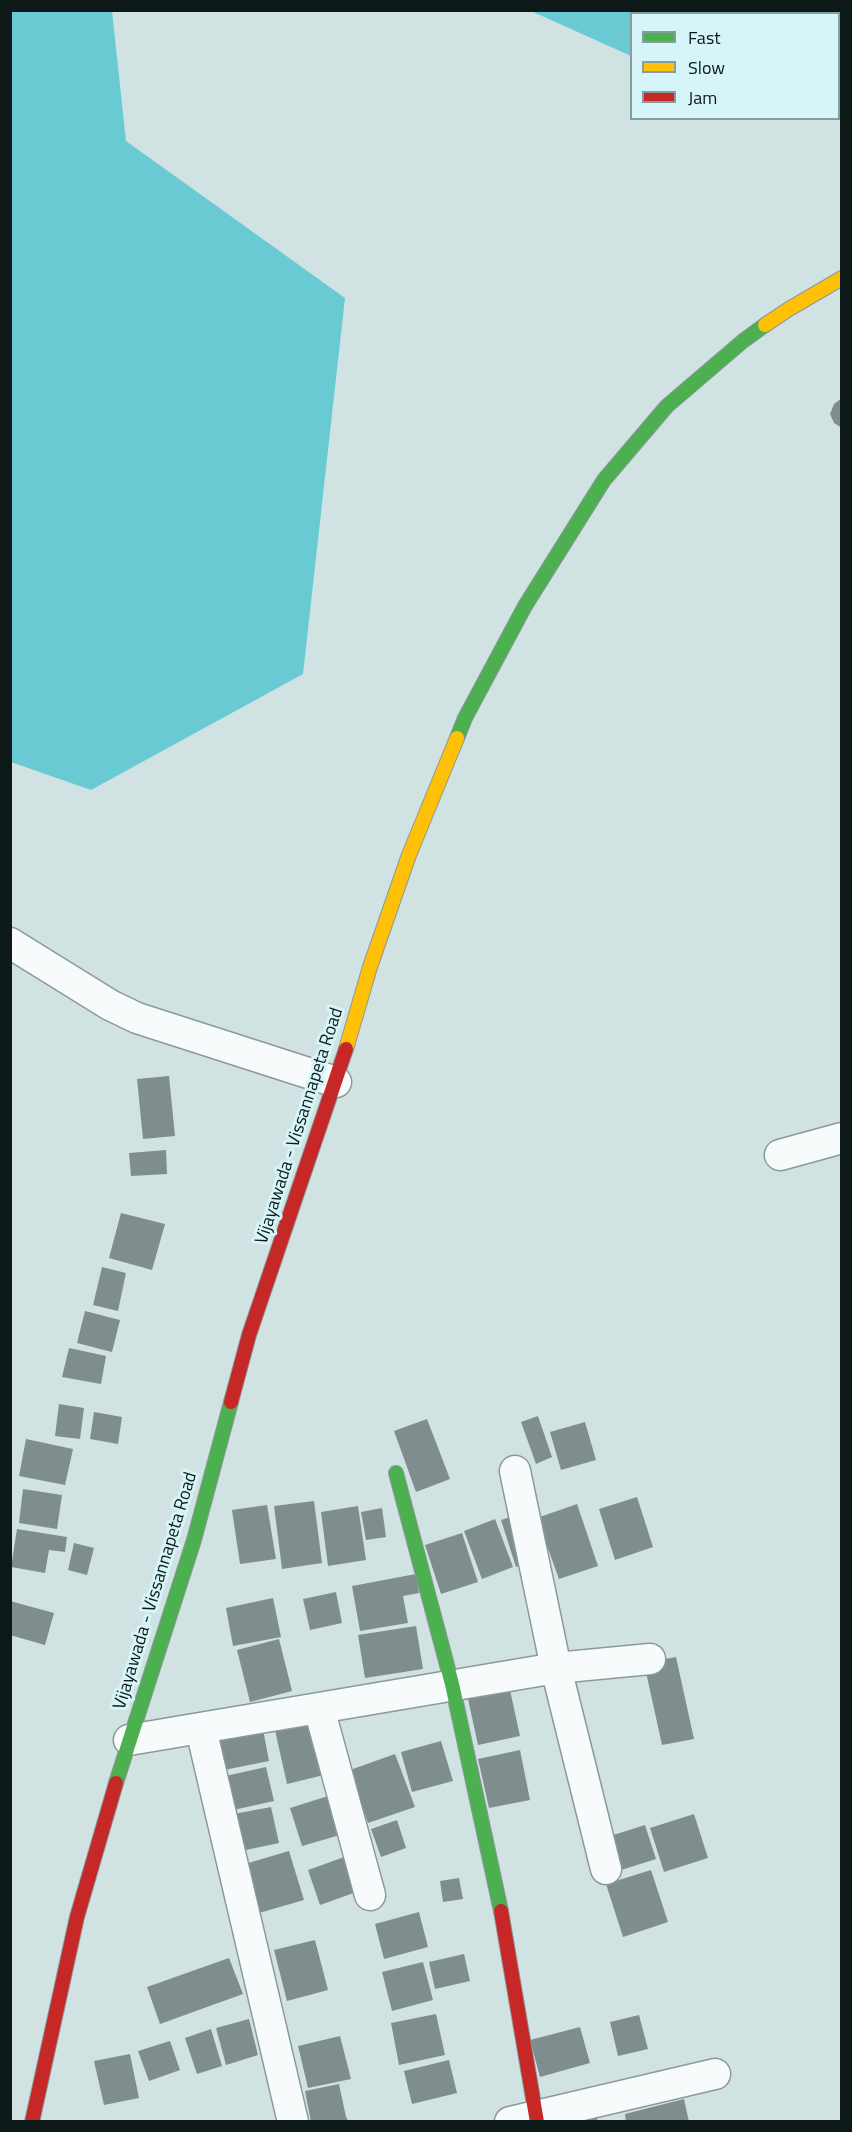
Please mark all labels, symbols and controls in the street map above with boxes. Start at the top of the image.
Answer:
legend [630,12,840,120]
text: Fast [688,24,721,51]
text: Slow [688,54,725,81]
text: Jam [688,84,717,111]
street label: Vijayawada - Vissannapeta Road [252,1005,348,1247]
street label: Vijayawada - Vissannapeta Road [110,1470,202,1712]

